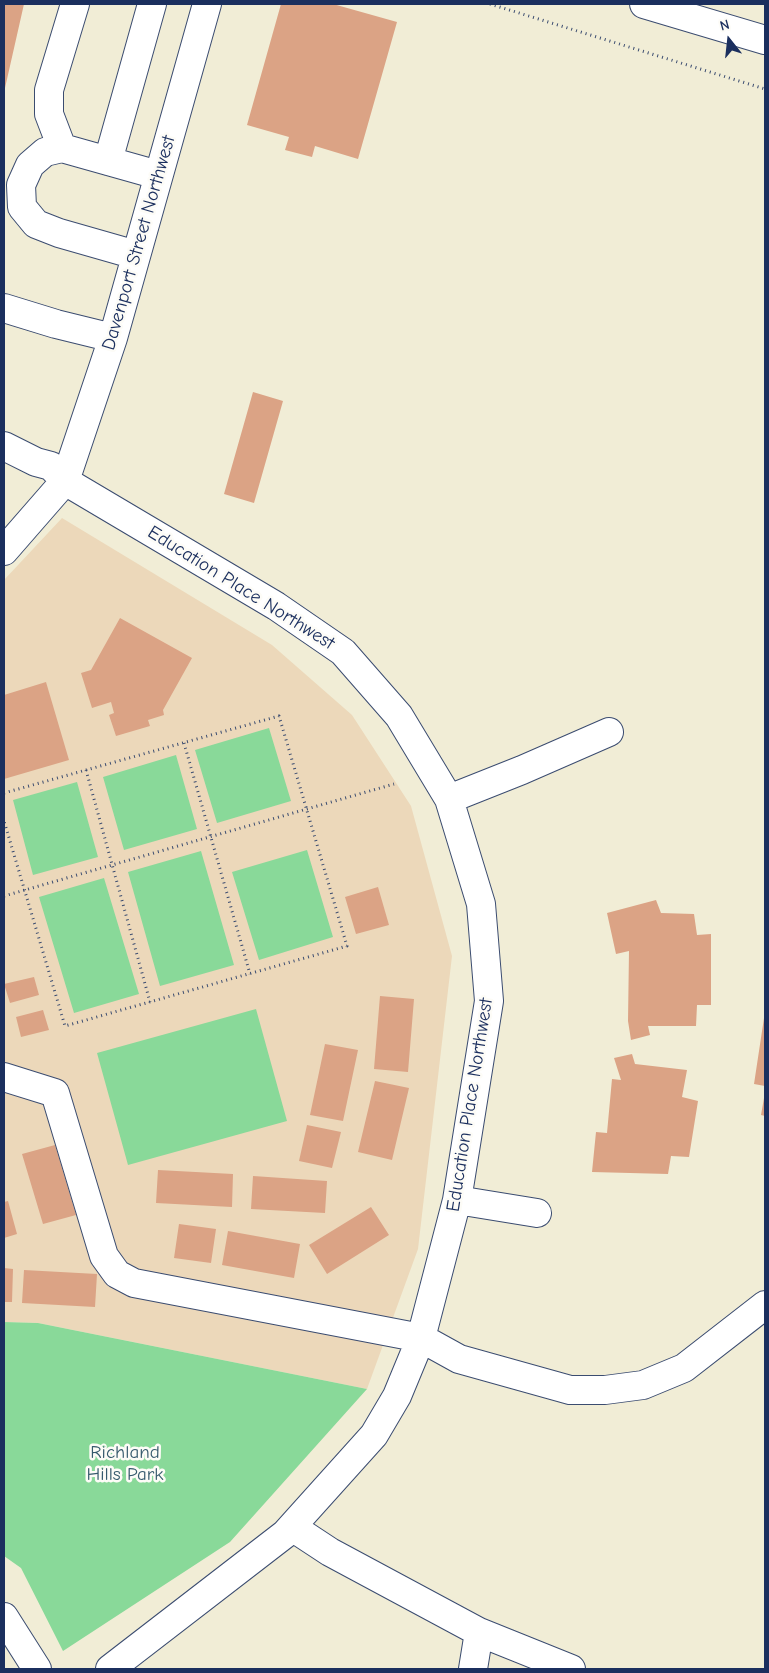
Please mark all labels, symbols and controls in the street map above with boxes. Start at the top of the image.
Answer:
north arrow [704,15,754,65]
text: N [718,16,731,35]
street label: Davenport Street Northwest [97,133,181,353]
street label: Education Place Northwest [143,521,339,655]
street label: Education Place Northwest [442,997,498,1213]
park label: Richland Hills Park [86,1442,164,1486]

